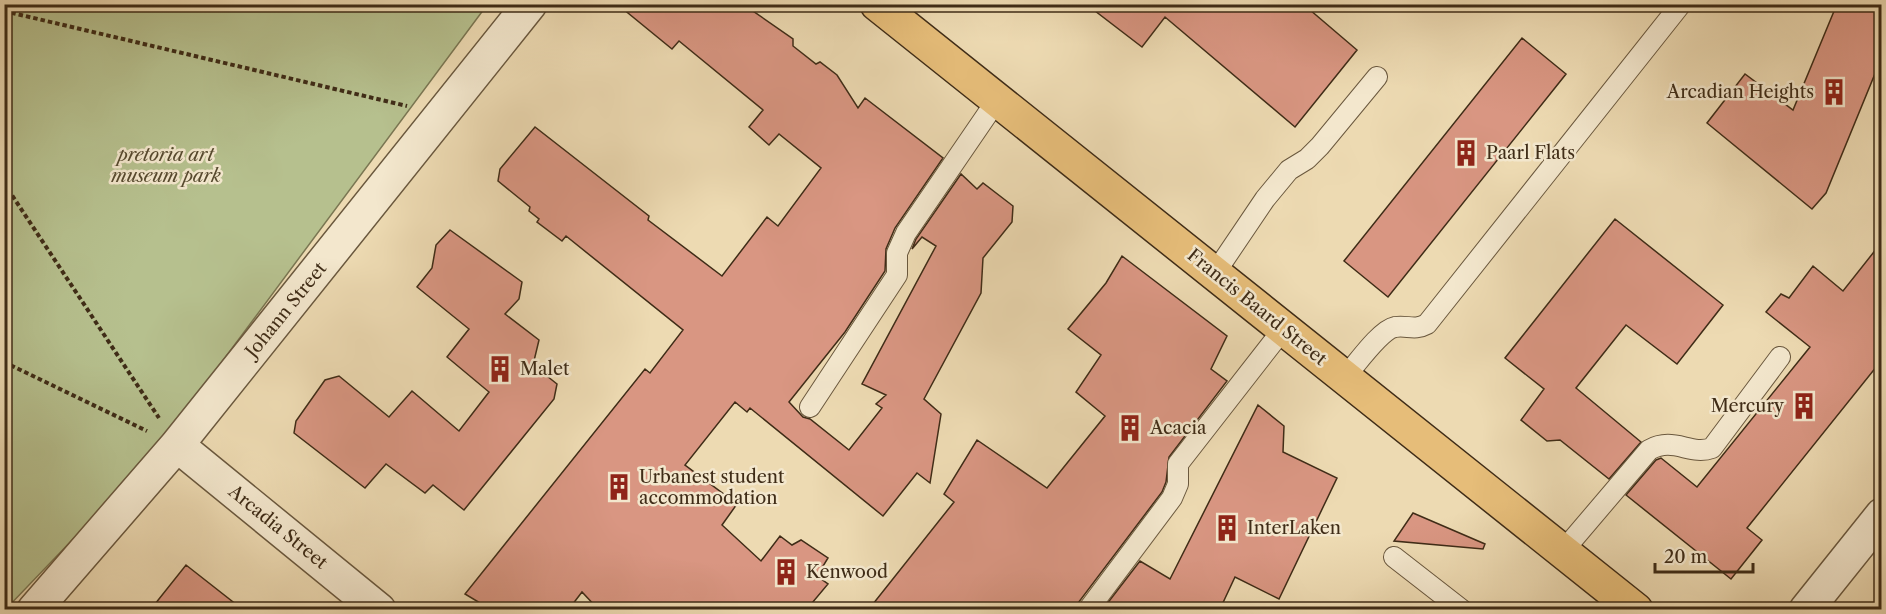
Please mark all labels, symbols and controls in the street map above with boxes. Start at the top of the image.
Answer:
building icon: Arcadian Heights [1819,77,1849,107]
place label: Arcadian Heights [1666,81,1814,103]
building icon: Paarl Flats [1451,138,1481,168]
place label: Paarl Flats [1486,142,1575,164]
park label: pretoria art museum park [110,144,221,187]
street label: Francis Baard Street [1183,244,1332,370]
street label: Johann Street [239,257,332,364]
building icon: Malet [485,354,515,384]
place label: Malet [520,358,570,380]
building icon: Mercury [1789,391,1819,421]
place label: Mercury [1711,395,1785,417]
building icon: Acacia [1115,413,1145,443]
place label: Acacia [1149,417,1207,439]
place label: Urbanest student accommodation [639,466,785,509]
building icon: Urbanest student accommodation [604,472,634,502]
street label: Arcadia Street [223,480,332,574]
building icon: InterLaken [1212,513,1242,543]
place label: InterLaken [1247,517,1341,539]
scale bar [1655,536,1752,574]
text: 20 m [1664,546,1708,568]
building icon: Kenwood [771,557,801,587]
place label: Kenwood [806,561,888,583]

